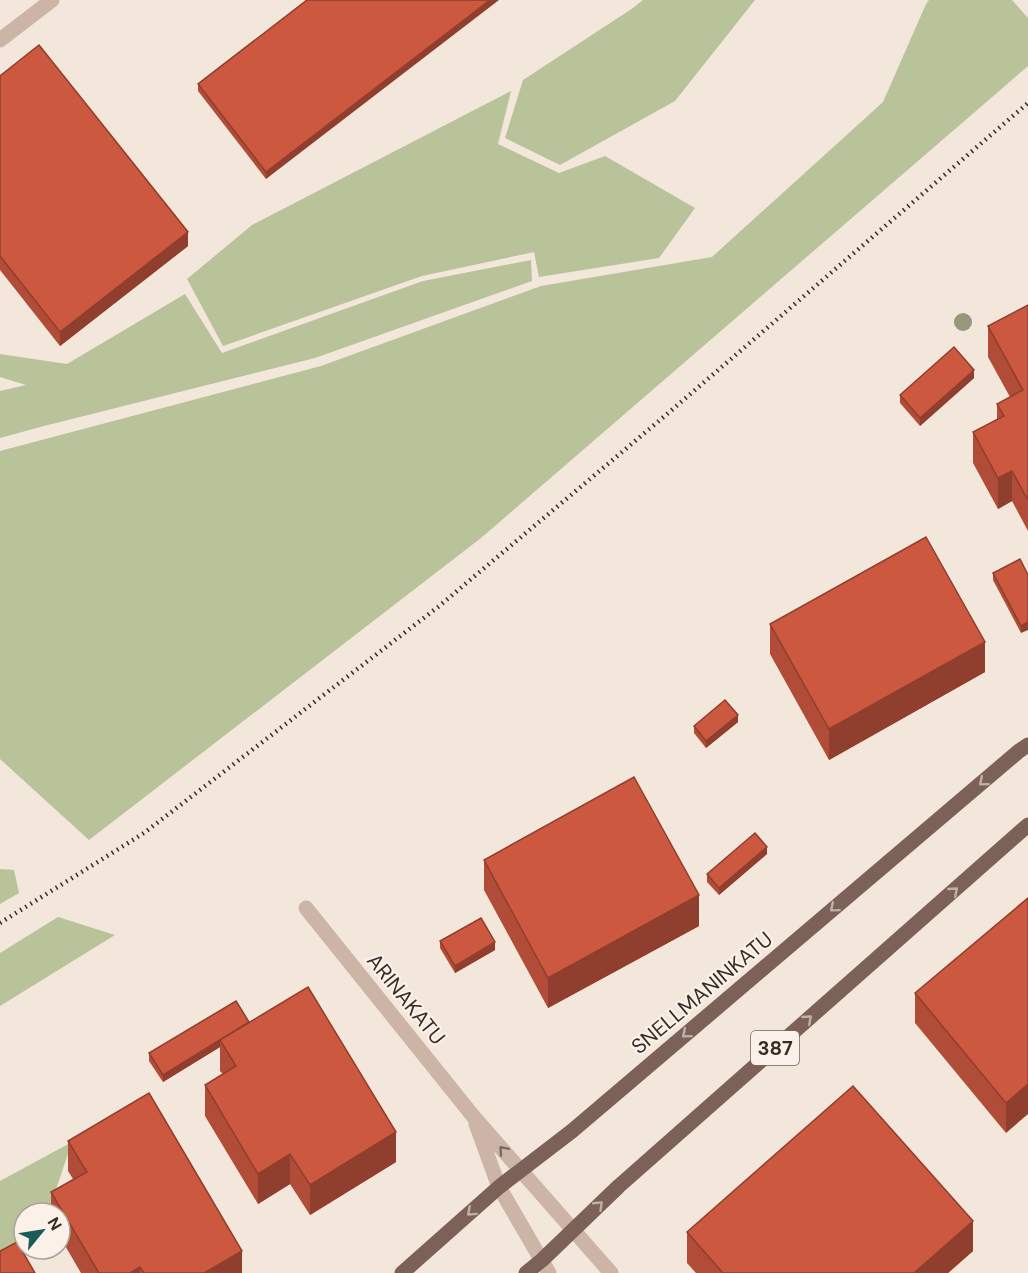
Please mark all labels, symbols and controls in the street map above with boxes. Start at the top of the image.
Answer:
one-way arrow [979,774,990,785]
one-way arrow [947,887,958,898]
one-way arrow [830,901,841,912]
street label: SNELLMANINKATU [625,926,779,1060]
street label: ARINAKATU [361,947,451,1051]
one-way arrow [801,1015,812,1026]
one-way arrow [682,1027,693,1038]
road number: 387 [751,1031,799,1065]
one-way arrow [499,1146,510,1157]
north arrow [12,1201,72,1261]
one-way arrow [592,1201,603,1212]
one-way arrow [467,1205,478,1216]
text: N [43,1213,67,1234]

